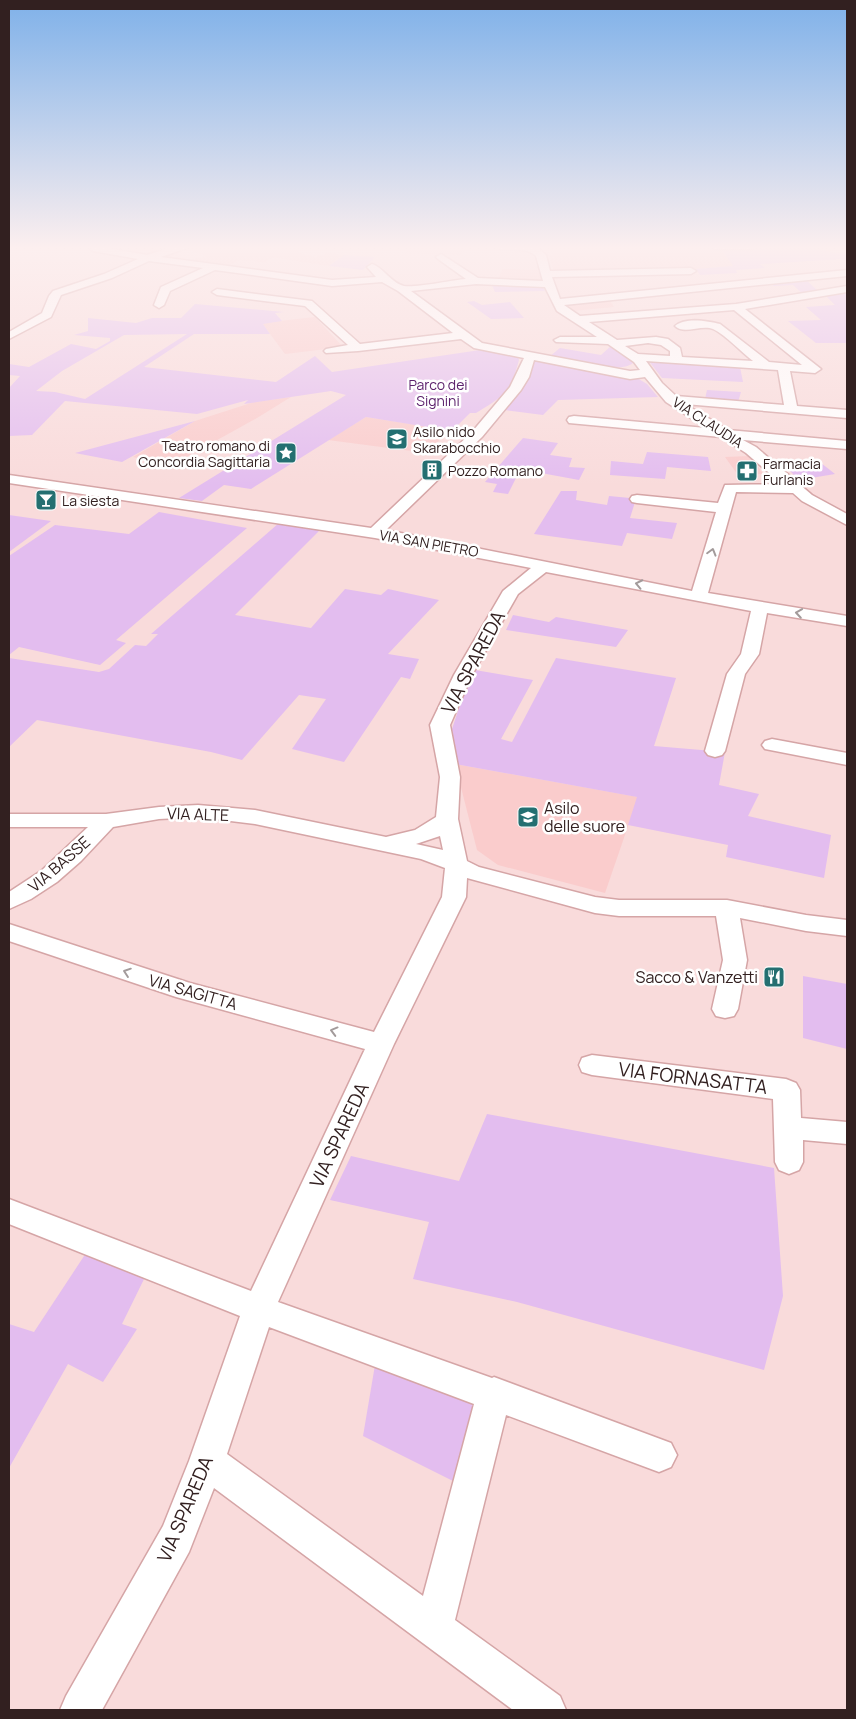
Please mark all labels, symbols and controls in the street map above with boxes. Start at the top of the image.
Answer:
park label: Parco dei Signini [408,375,468,410]
street label: VIA CLAUDIA [669,392,747,452]
place label: Asilo nido Skarabocchio [413,422,501,457]
school or university icon: Asilo nido Skarabocchio [385,427,409,451]
place label: Teatro romano di Concordia Sagittaria [138,436,270,471]
place icon: Teatro romano di Concordia Sagittaria [274,441,298,465]
place label: Farmacia Furlanis [763,454,821,489]
building icon: Pozzo Romano [420,458,444,482]
pharmacy icon: Farmacia Furlanis [735,459,759,483]
place label: Pozzo Romano [448,461,543,480]
bar icon: La siesta [34,488,58,512]
place label: La siesta [62,491,119,510]
street label: VIA SAN PIETRO [378,525,480,561]
one-way arrow [706,548,717,557]
one-way arrow [635,580,644,590]
street label: VIA SPAREDA [435,606,511,718]
one-way arrow [795,609,803,619]
place label: Asilo delle suore [544,797,625,837]
street label: VIA ALTE [167,802,229,826]
school or university icon: Asilo delle suore [516,805,540,829]
street label: VIA BASSE [23,831,95,897]
restaurant icon: Sacco & Vanzetti [762,965,786,989]
place label: Sacco & Vanzetti [636,966,758,988]
one-way arrow [123,967,132,977]
street label: VIA SAGITTA [146,969,240,1015]
one-way arrow [329,1026,338,1037]
street label: VIA FORNASATTA [617,1056,769,1100]
street label: VIA SPAREDA [303,1078,375,1192]
street label: VIA SPAREDA [151,1452,219,1566]

